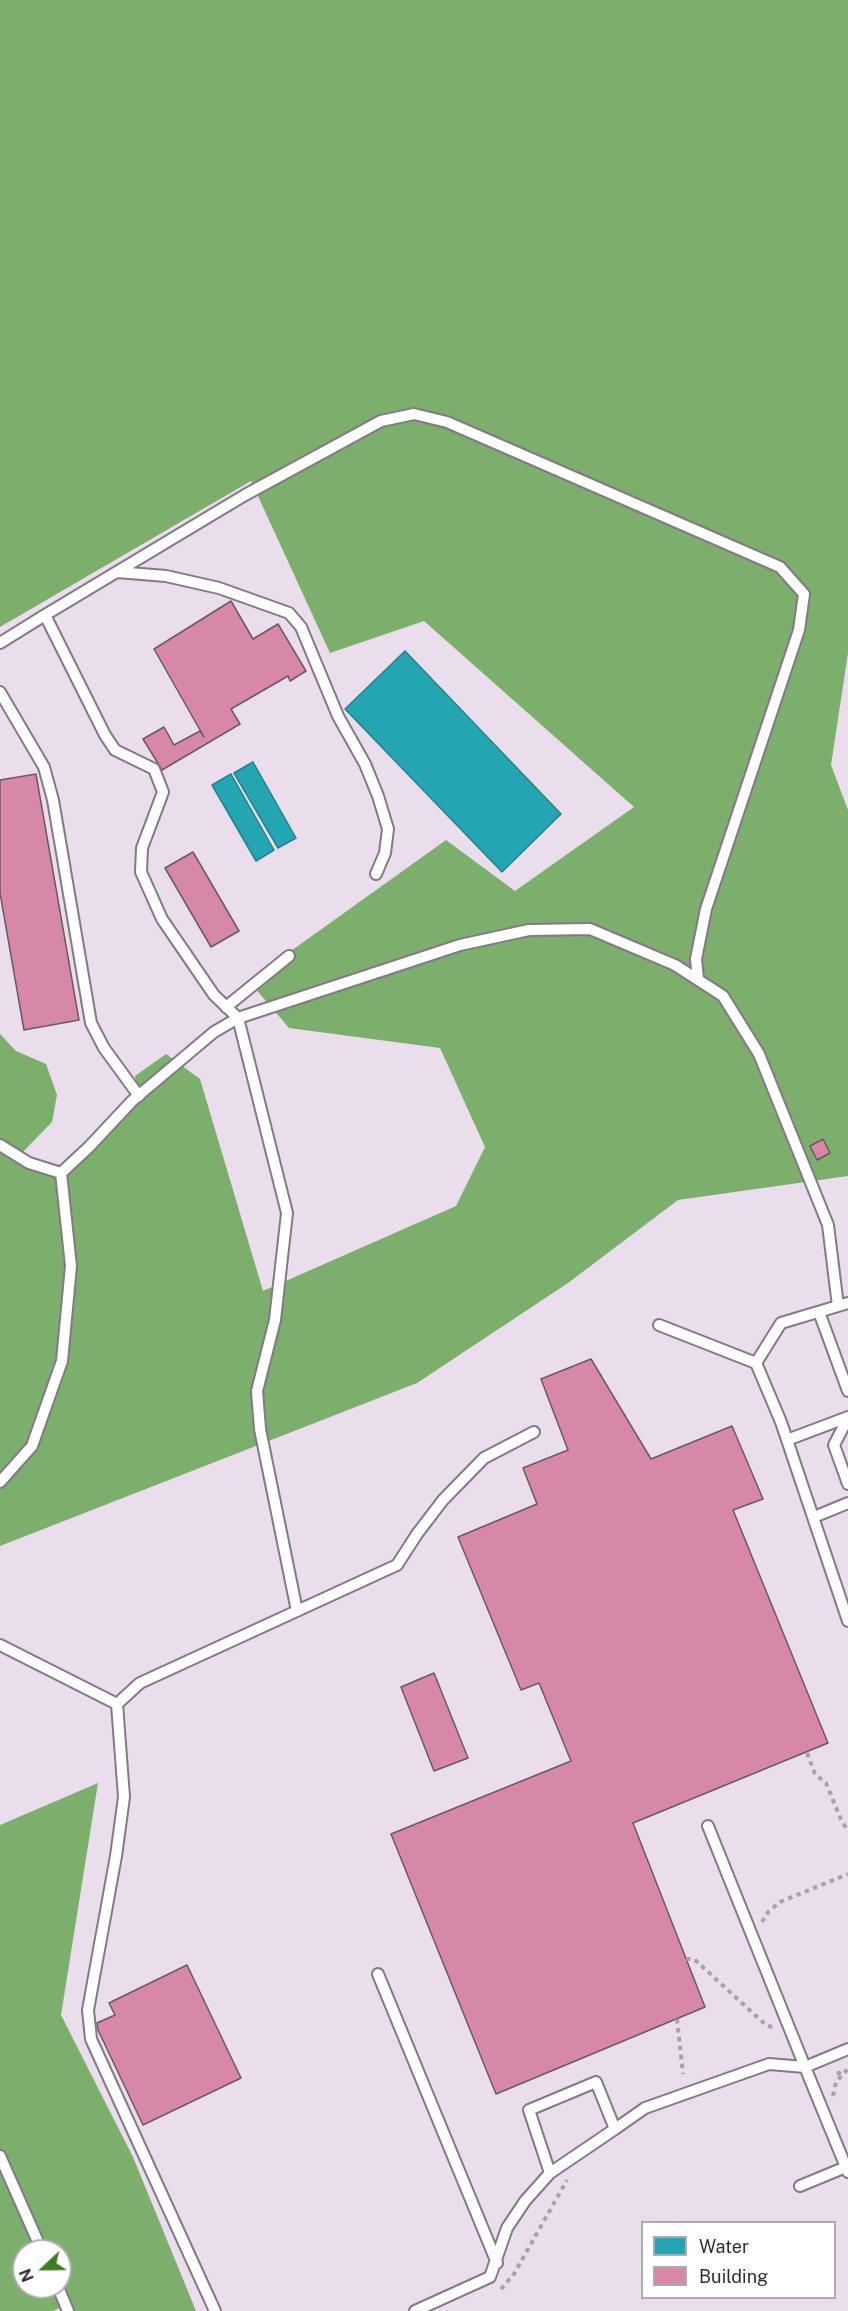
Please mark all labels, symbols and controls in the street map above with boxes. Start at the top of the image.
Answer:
legend [641,2221,836,2299]
text: Water [699,2236,749,2257]
north arrow [12,2239,72,2299]
text: N [16,2266,38,2285]
text: Building [699,2266,768,2287]

